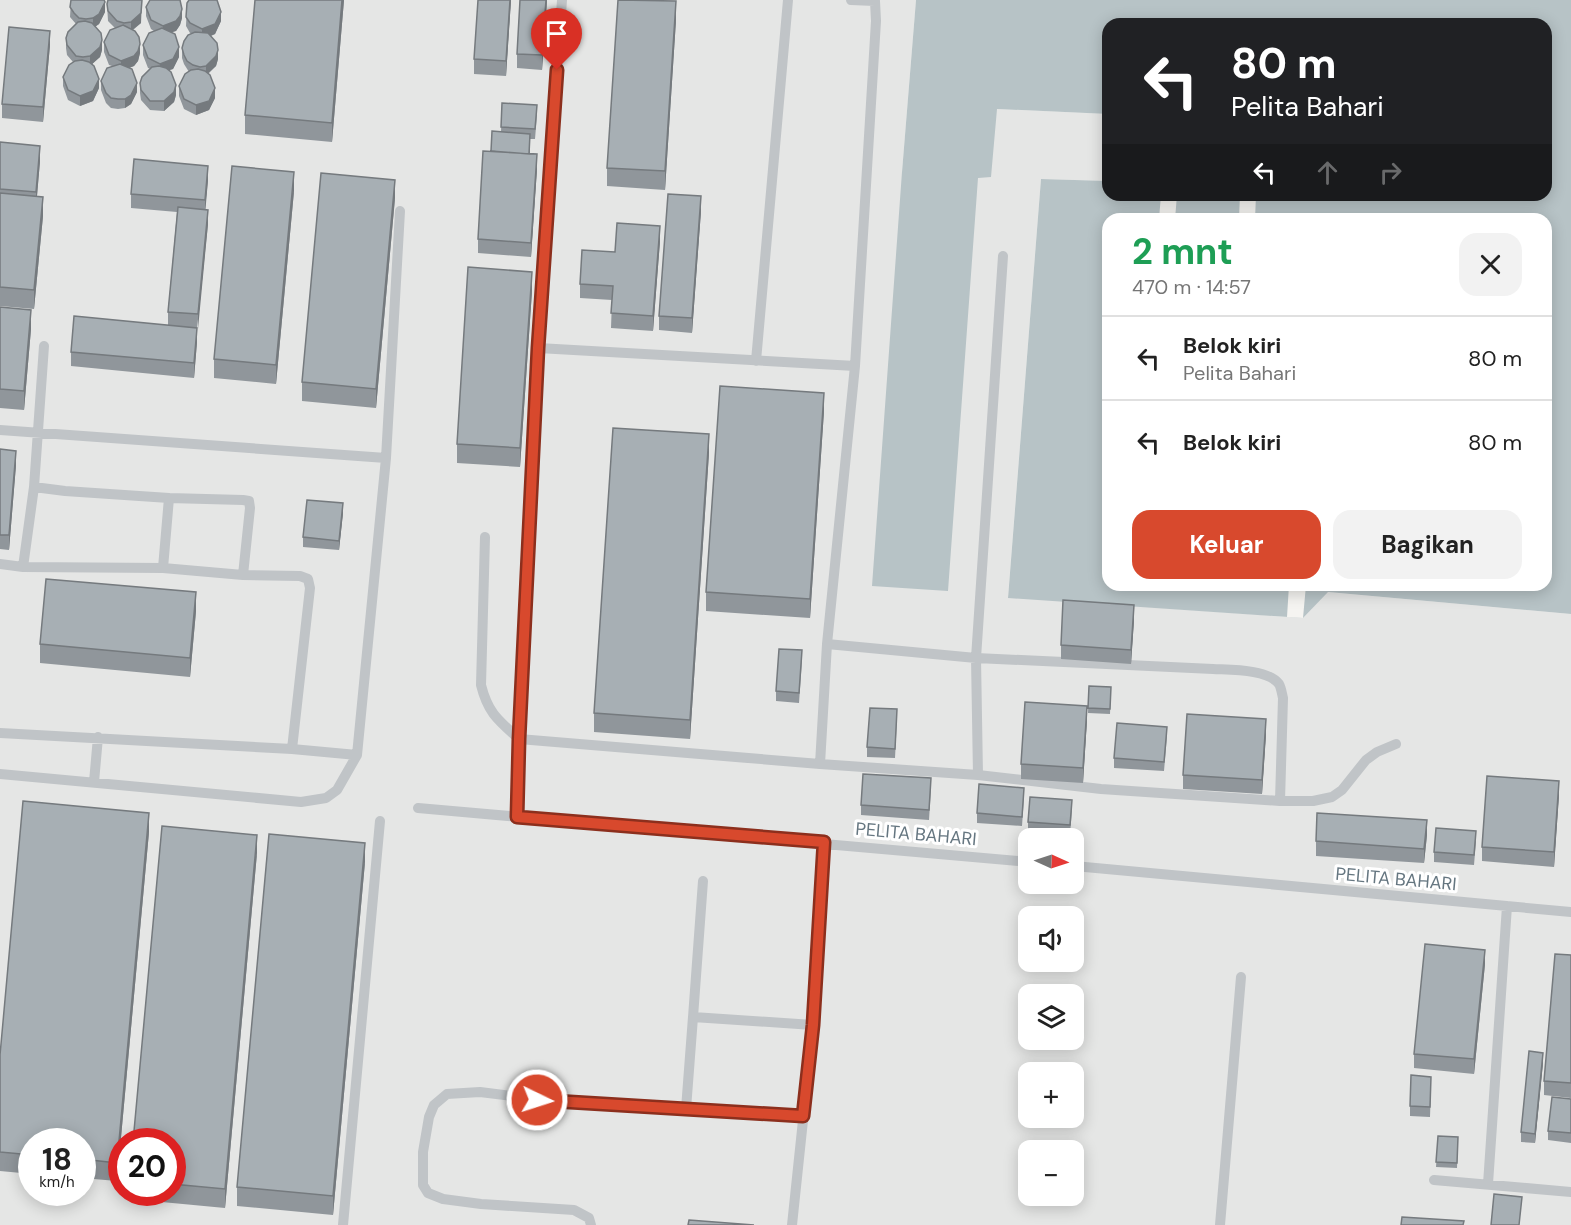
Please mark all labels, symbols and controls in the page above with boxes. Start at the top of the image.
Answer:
pin [531,8,582,70]
icon: arrive [540,17,573,50]
text: 80 m [1231,36,1337,91]
icon: left [1132,42,1210,120]
text: Pelita Bahari [1231,89,1384,124]
icon: left [1248,156,1281,189]
icon: ahead [1311,156,1344,189]
icon: right [1374,156,1407,189]
text: 2 mnt [1132,228,1233,275]
button: close [1459,233,1522,296]
text: 470 m · 14:57 [1132,274,1251,300]
text: Belok kiri [1183,331,1281,360]
icon: left [1132,342,1165,375]
text: 80 m [1468,344,1522,373]
text: Pelita Bahari [1183,360,1296,386]
icon: left [1132,426,1165,459]
text: Belok kiri [1183,428,1281,457]
text: 80 m [1468,428,1522,457]
button: Keluar [1132,510,1321,579]
button: Bagikan [1333,510,1522,579]
street label: PELITA BAHARI [854,817,978,851]
north arrow [1018,828,1084,894]
map controls [1018,828,1084,1206]
street label: PELITA BAHARI [1334,862,1458,896]
button: sound [1018,906,1084,972]
button: layers [1018,984,1084,1050]
button: + [1018,1062,1084,1128]
position arrow [505,1068,569,1132]
speed limit sign: 20 [108,1128,186,1206]
text: 18 [42,1140,72,1179]
button: − [1018,1140,1084,1206]
text: km/h [39,1172,75,1192]

